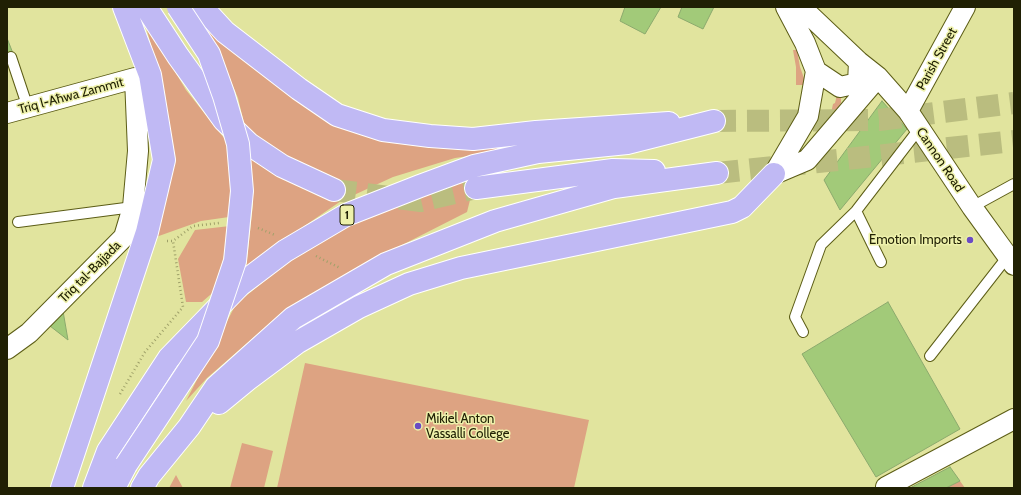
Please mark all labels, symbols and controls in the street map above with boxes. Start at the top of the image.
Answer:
street label: Parish Street [913,25,961,93]
street label: Triq l-Aħwa Zammit [17,74,125,118]
street label: Cannon Road [913,125,967,195]
road number: 1 [340,205,354,225]
place label: Emotion Imports [869,232,962,248]
marker: Emotion Imports [965,235,975,245]
street label: Triq tal-Bajjada [56,238,124,306]
place label: Mikiel Anton Vassalli College [426,411,509,442]
marker: Mikiel Anton Vassalli College [413,421,423,431]

